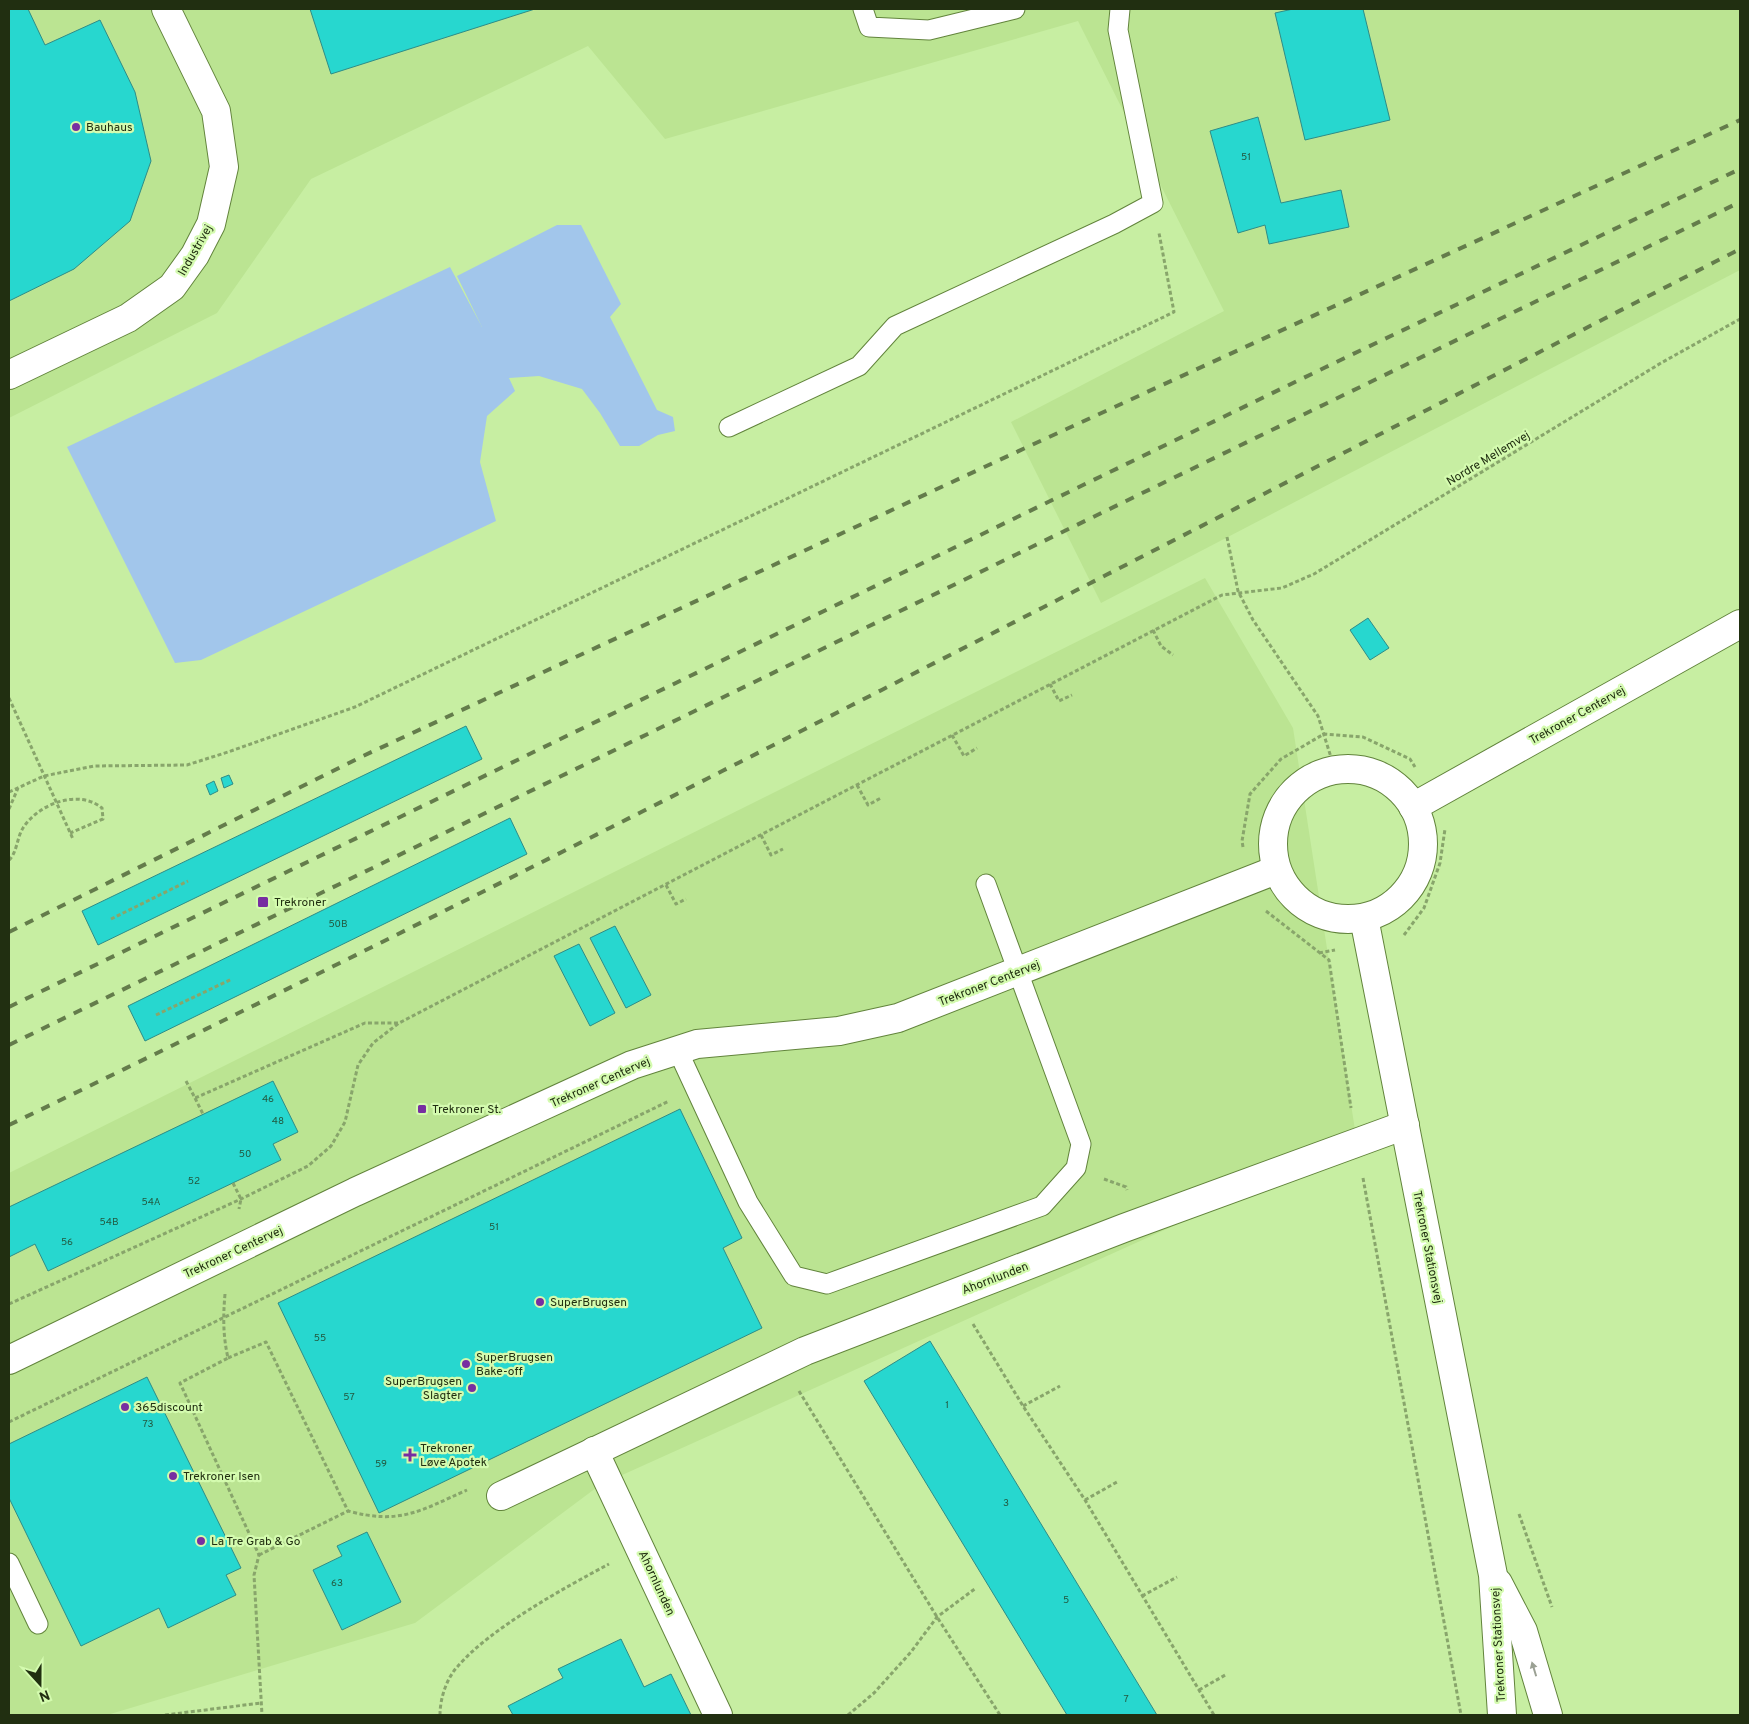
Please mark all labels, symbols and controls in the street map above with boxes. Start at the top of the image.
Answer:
place label: Bauhaus [86,120,133,136]
marker: Bauhaus [70,121,82,133]
house number: 51 [1241,151,1251,164]
street label: Industrivej [175,222,217,279]
street label: Nordre Mellemvej [1444,428,1533,490]
street label: Trekroner Centervej [1527,683,1628,749]
marker: Trekroner [256,895,270,909]
place label: Trekroner [274,895,327,911]
house number: 50B [328,918,348,931]
street label: Trekroner Centervej [936,957,1042,1011]
street label: Trekroner Centervej [548,1054,653,1112]
house number: 46 [262,1093,274,1106]
place label: Trekroner St. [432,1102,502,1118]
marker: Trekroner St. [416,1103,428,1115]
house number: 48 [272,1115,284,1128]
house number: 50 [239,1148,251,1161]
house number: 52 [188,1175,200,1188]
street label: Trekroner Stationsvej [1408,1189,1446,1305]
house number: 54A [141,1196,161,1209]
house number: 54B [99,1216,119,1229]
house number: 51 [489,1221,499,1234]
street label: Trekroner Centervej [181,1223,286,1283]
house number: 56 [61,1236,73,1249]
street label: Ahornlunden [960,1259,1031,1299]
place label: SuperBrugsen [550,1295,627,1311]
marker: SuperBrugsen [534,1296,546,1308]
house number: 55 [314,1332,326,1345]
place label: SuperBrugsen Bake-off [476,1350,553,1380]
marker: SuperBrugsen Bake-off [460,1358,472,1370]
place label: SuperBrugsen Slagter [385,1374,462,1404]
marker: SuperBrugsen Slagter [466,1382,478,1394]
house number: 57 [343,1391,355,1404]
house number: 1 [945,1399,949,1412]
place label: 365discount [135,1400,203,1416]
marker: 365discount [119,1401,131,1413]
house number: 73 [142,1418,154,1431]
place label: Trekroner Løve Apotek [420,1441,487,1471]
marker: Trekroner Løve Apotek [404,1449,416,1461]
house number: 59 [375,1458,387,1471]
place label: Trekroner Isen [183,1469,260,1485]
marker: Trekroner Isen [167,1470,179,1482]
house number: 3 [1003,1497,1009,1510]
place label: La Tre Grab & Go [211,1534,301,1550]
marker: La Tre Grab & Go [195,1535,207,1547]
street label: Ahornlunden [634,1548,678,1619]
house number: 63 [331,1577,343,1590]
street label: Trekroner Stationsvej [1488,1587,1510,1703]
house number: 5 [1063,1594,1069,1607]
north arrow [15,1659,65,1709]
one-way arrow [1529,1661,1537,1676]
text: N [36,1685,52,1704]
house number: 7 [1123,1693,1129,1706]

